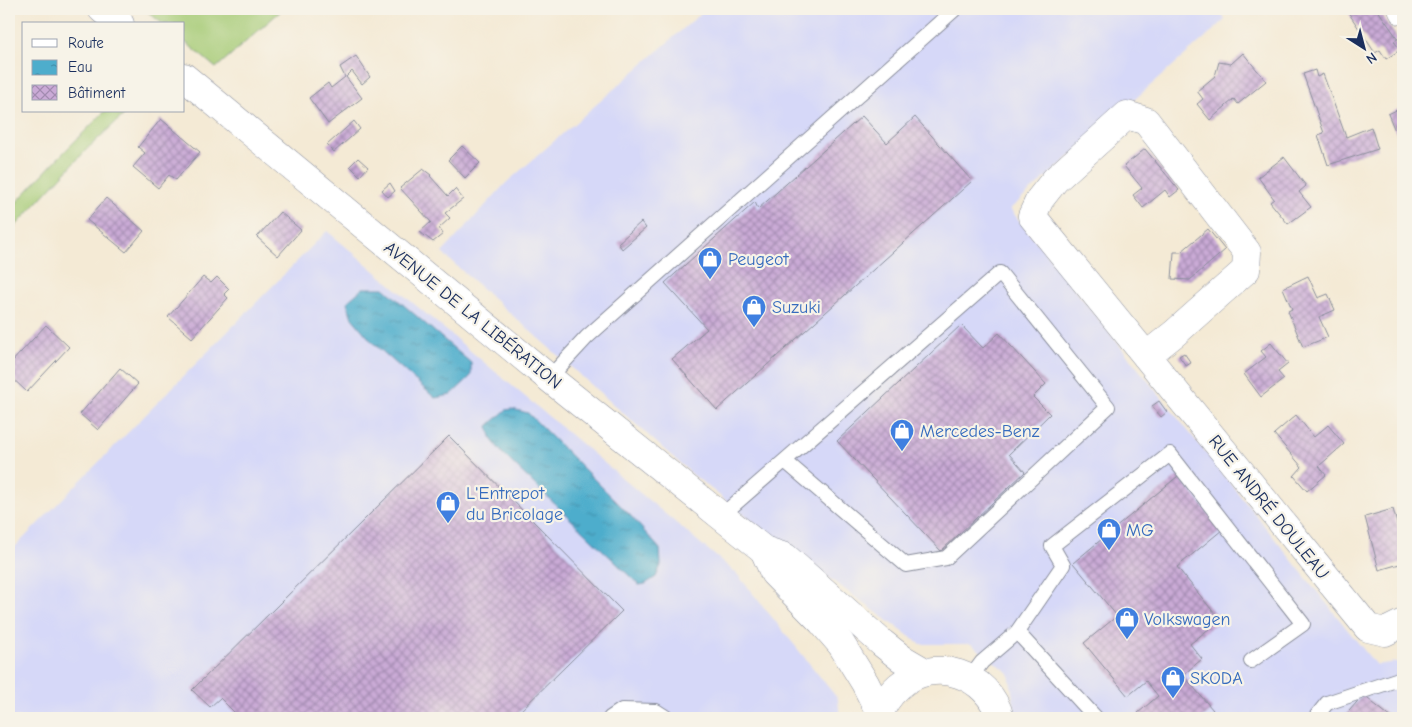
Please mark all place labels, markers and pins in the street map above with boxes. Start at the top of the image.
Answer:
shop icon: Peugeot [697,246,723,280]
place label: Peugeot [728,249,789,270]
shop icon: Suzuki [741,294,767,328]
place label: Suzuki [772,297,821,318]
shop icon: Mercedes-Benz [889,418,915,452]
place label: Mercedes-Benz [920,421,1040,442]
place label: L'Entrepot du Bricolage [466,483,563,525]
shop icon: L'Entrepot du Bricolage [435,490,461,524]
shop icon: MG [1096,517,1122,551]
place label: MG [1126,520,1154,541]
shop icon: Volkswagen [1114,606,1140,640]
place label: Volkswagen [1144,609,1230,630]
shop icon: SKODA [1160,665,1186,699]
place label: SKODA [1190,668,1243,689]

